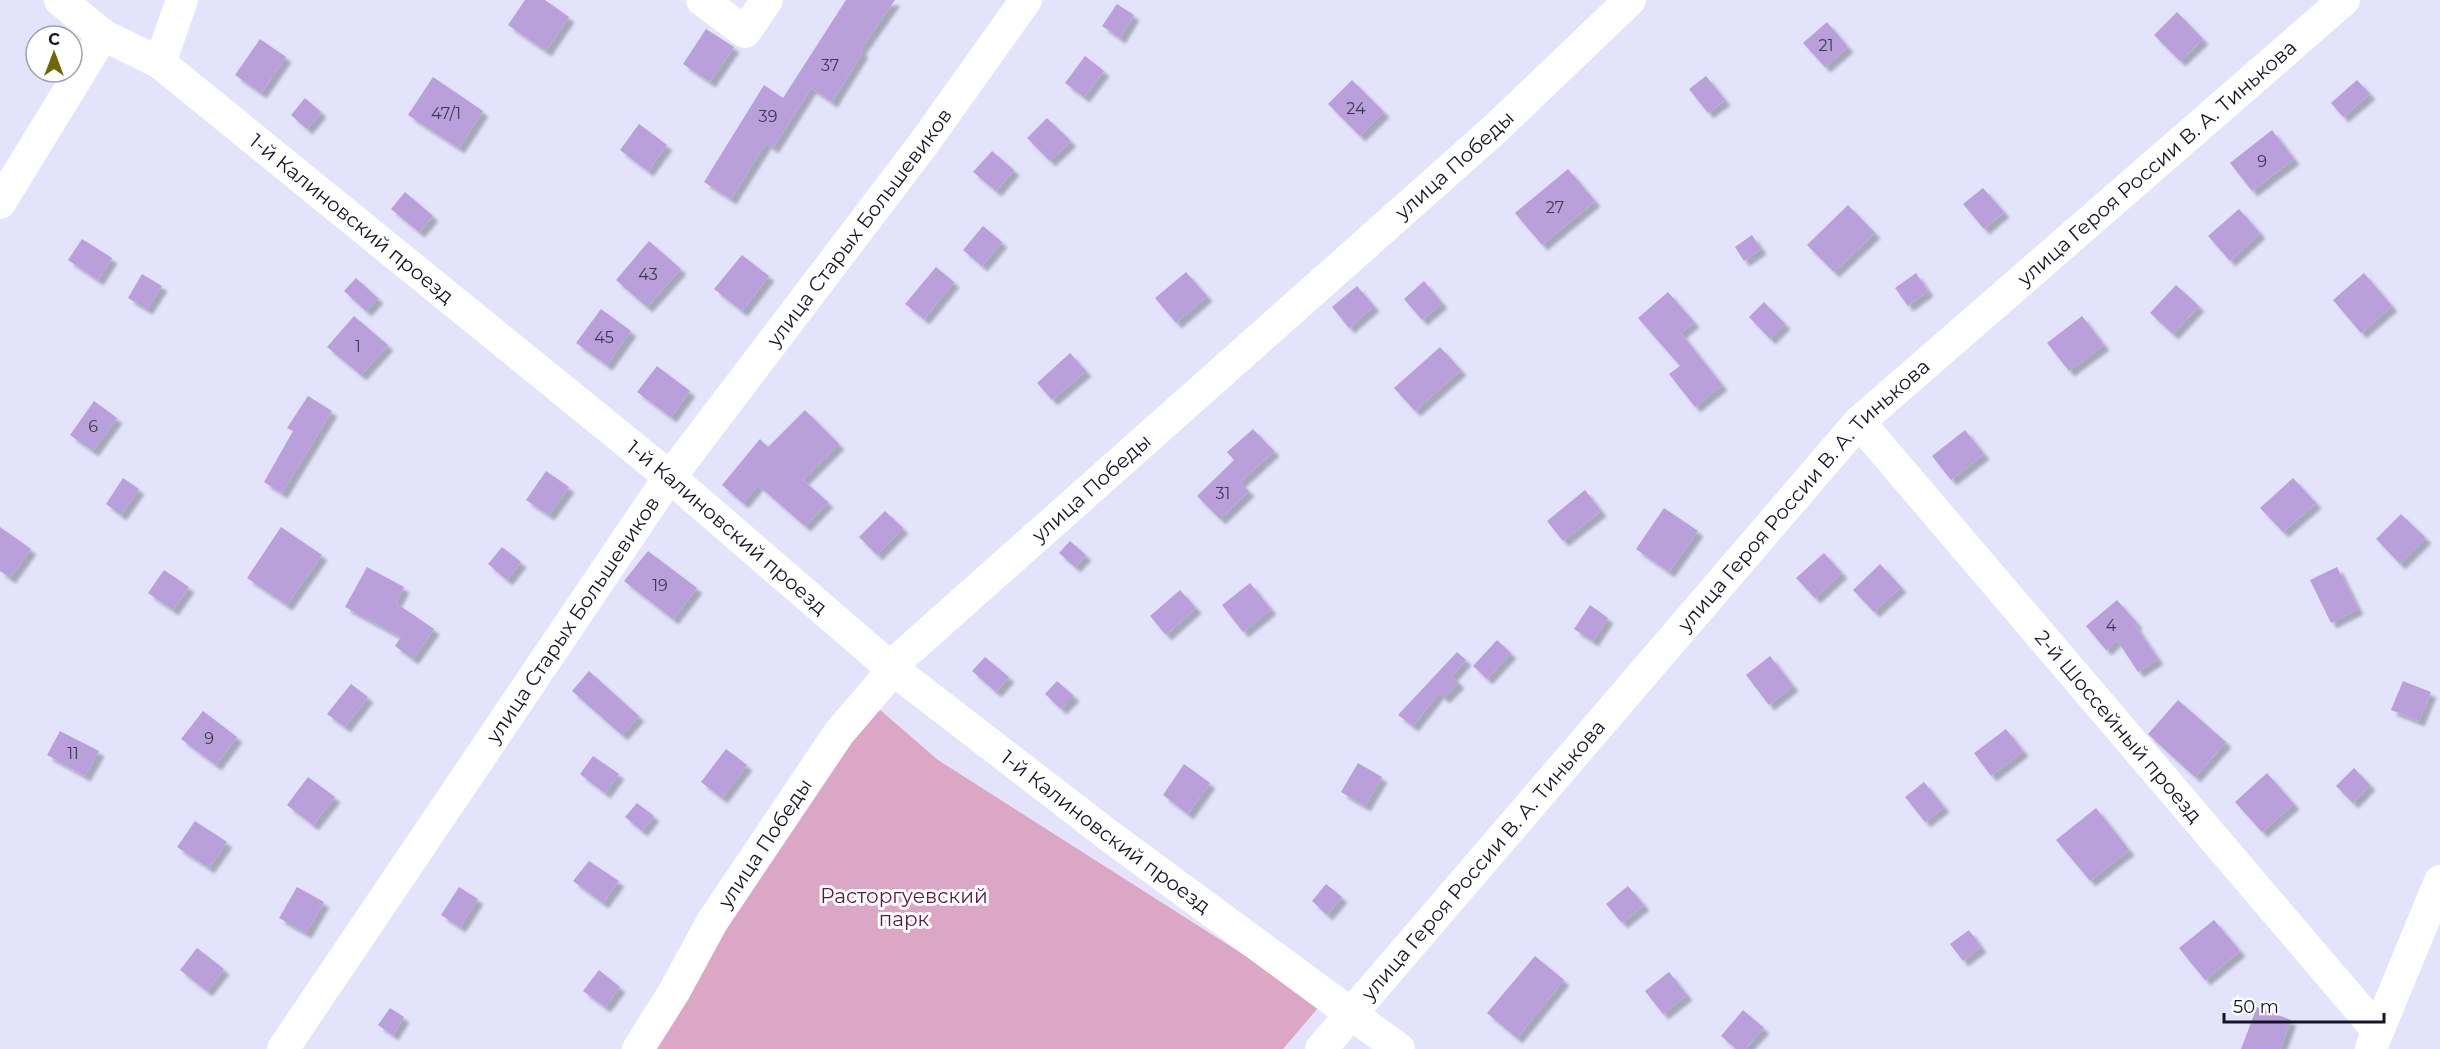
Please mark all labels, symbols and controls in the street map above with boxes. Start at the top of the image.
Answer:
north arrow [24,24,84,84]
text: С [48,30,60,49]
street label: улица Героя России В. А. Тинькова [2012,35,2301,291]
house number: 21 [1819,36,1833,55]
house number: 37 [821,56,839,75]
house number: 24 [1346,99,1366,118]
house number: 47/1 [431,104,461,123]
street label: улица Старых Большевиков [761,104,957,352]
street label: улица Победы [1389,106,1519,225]
house number: 39 [759,107,777,126]
street label: 1-й Калиновский проезд [245,129,459,309]
house number: 9 [2257,152,2267,171]
house number: 27 [1546,198,1564,217]
house number: 43 [638,265,658,284]
house number: 45 [594,328,614,347]
house number: 1 [355,337,361,356]
street label: улица Героя России В. А. Тинькова [1672,354,1935,637]
house number: 6 [88,417,98,436]
street label: улица Победы [1026,429,1156,548]
street label: 1-й Калиновский проезд [622,435,832,619]
house number: 31 [1216,484,1230,503]
street label: улица Старых Большевиков [481,492,665,748]
house number: 19 [652,576,668,595]
house number: 4 [2106,616,2117,635]
street label: 2-й Шоссейный проезд [2030,625,2207,827]
street label: улица Героя России В. А. Тинькова [1356,715,1610,1006]
house number: 9 [204,729,214,748]
house number: 11 [67,744,79,763]
street label: 1-й Калиновский проезд [996,745,1215,918]
street label: улица Победы [712,774,817,913]
park label: Расторгуевский парк [820,884,988,931]
scale bar [2224,986,2384,1024]
text: 50 m [2233,996,2279,1018]

